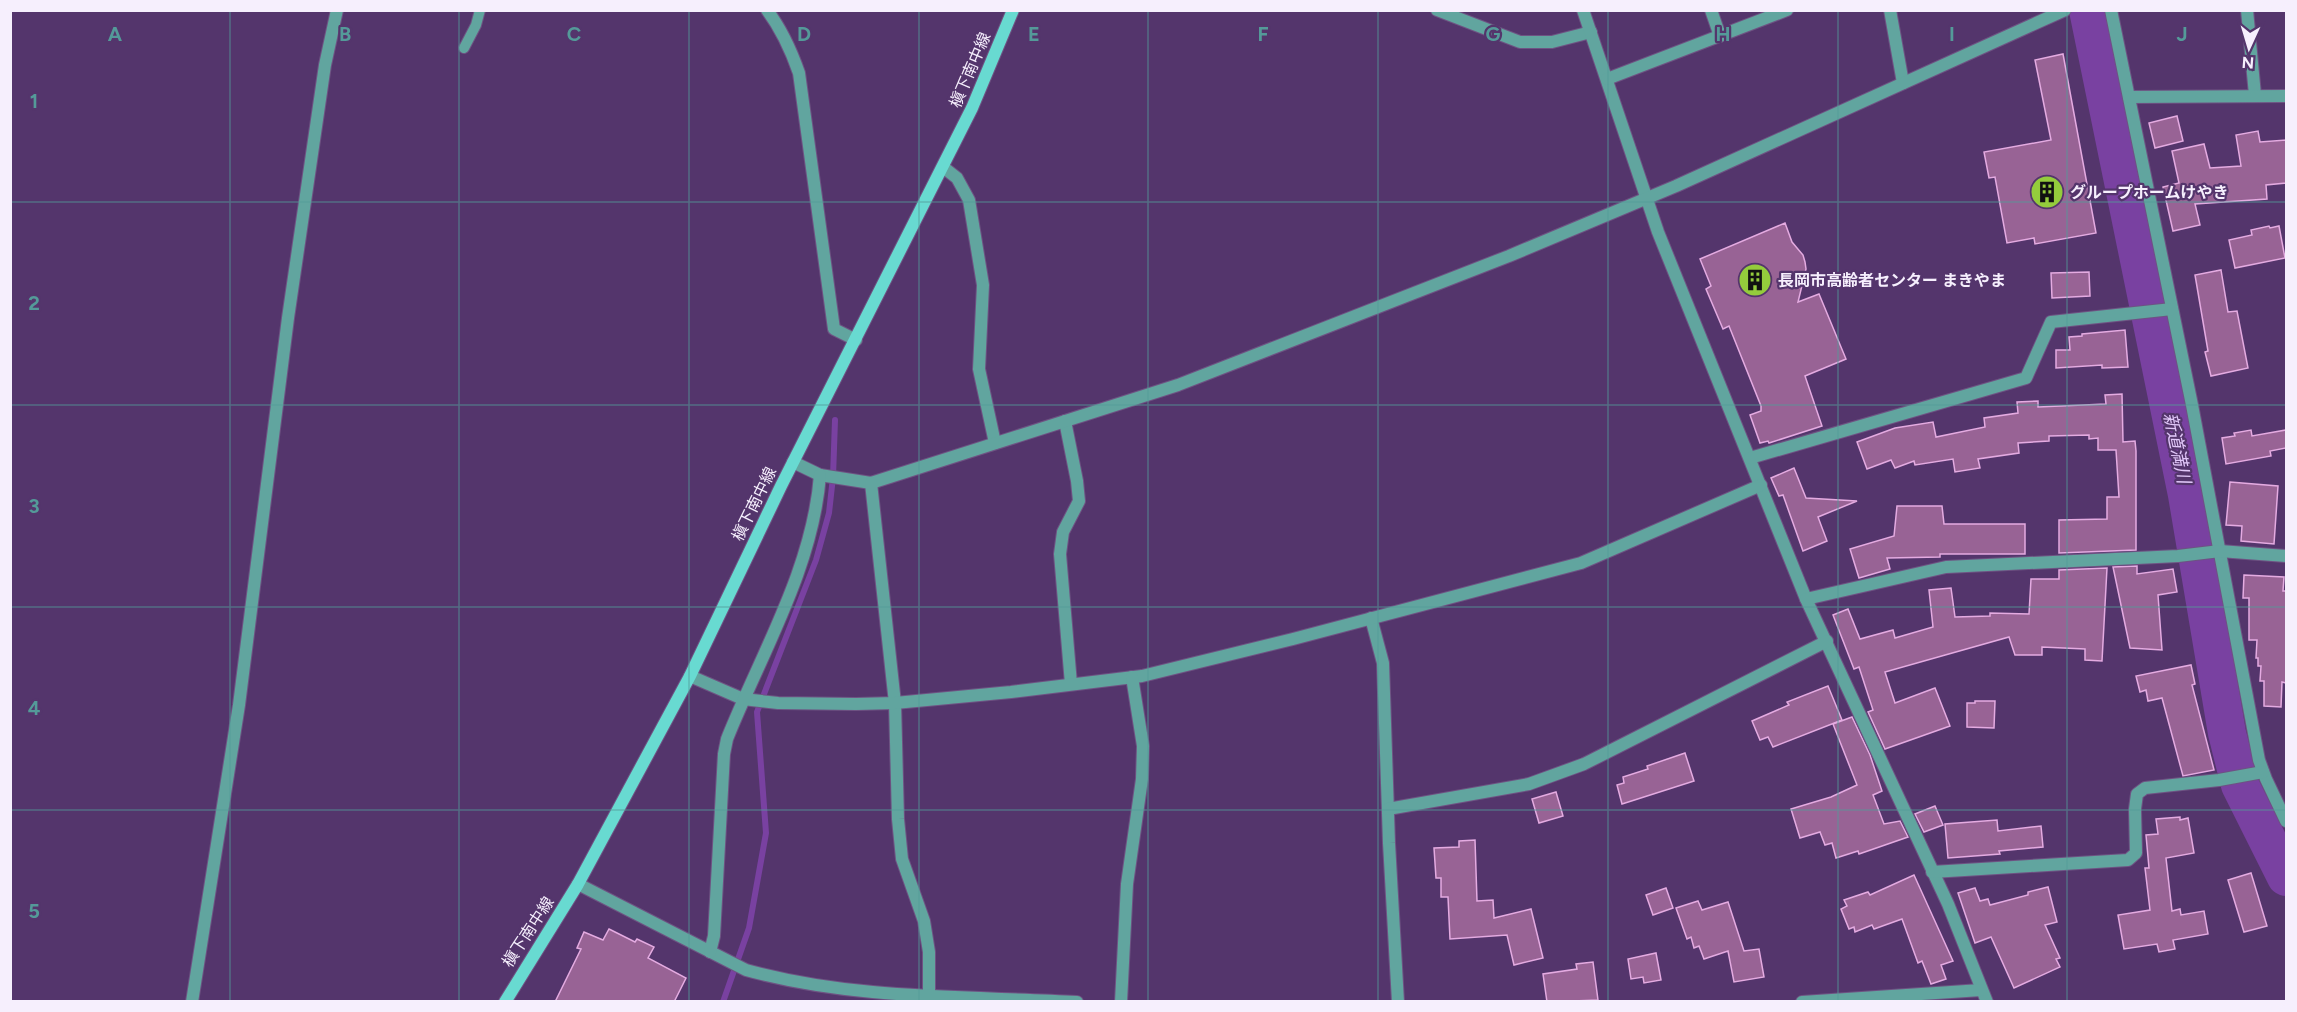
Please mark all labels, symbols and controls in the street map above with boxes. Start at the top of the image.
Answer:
north arrow [2219,18,2279,78]
text: A [108,22,123,46]
text: B [339,22,351,46]
text: C [567,22,581,46]
text: D [797,22,811,46]
text: E [1028,22,1040,46]
text: F [1257,22,1269,46]
text: G [1486,22,1501,46]
text: H [1716,22,1731,46]
text: I [1949,22,1955,46]
text: J [2176,22,2188,46]
street label: 槇下南中線 [946,29,994,111]
text: N [2241,53,2255,72]
text: 1 [30,89,38,113]
building icon: グループホームけやき [2029,174,2065,210]
place label: グループホームけやき [2070,183,2229,202]
building icon: 長岡市高齢者センター まきやま [1737,262,1773,298]
place label: 長岡市高齢者センター まきやま [1778,271,2006,290]
text: 2 [28,291,40,315]
water label: 新道満川 [2159,410,2196,487]
street label: 槇下南中線 [728,464,780,544]
text: 3 [28,494,40,518]
text: 4 [28,696,41,720]
street label: 槇下南中線 [498,893,558,971]
text: 5 [28,899,40,923]

